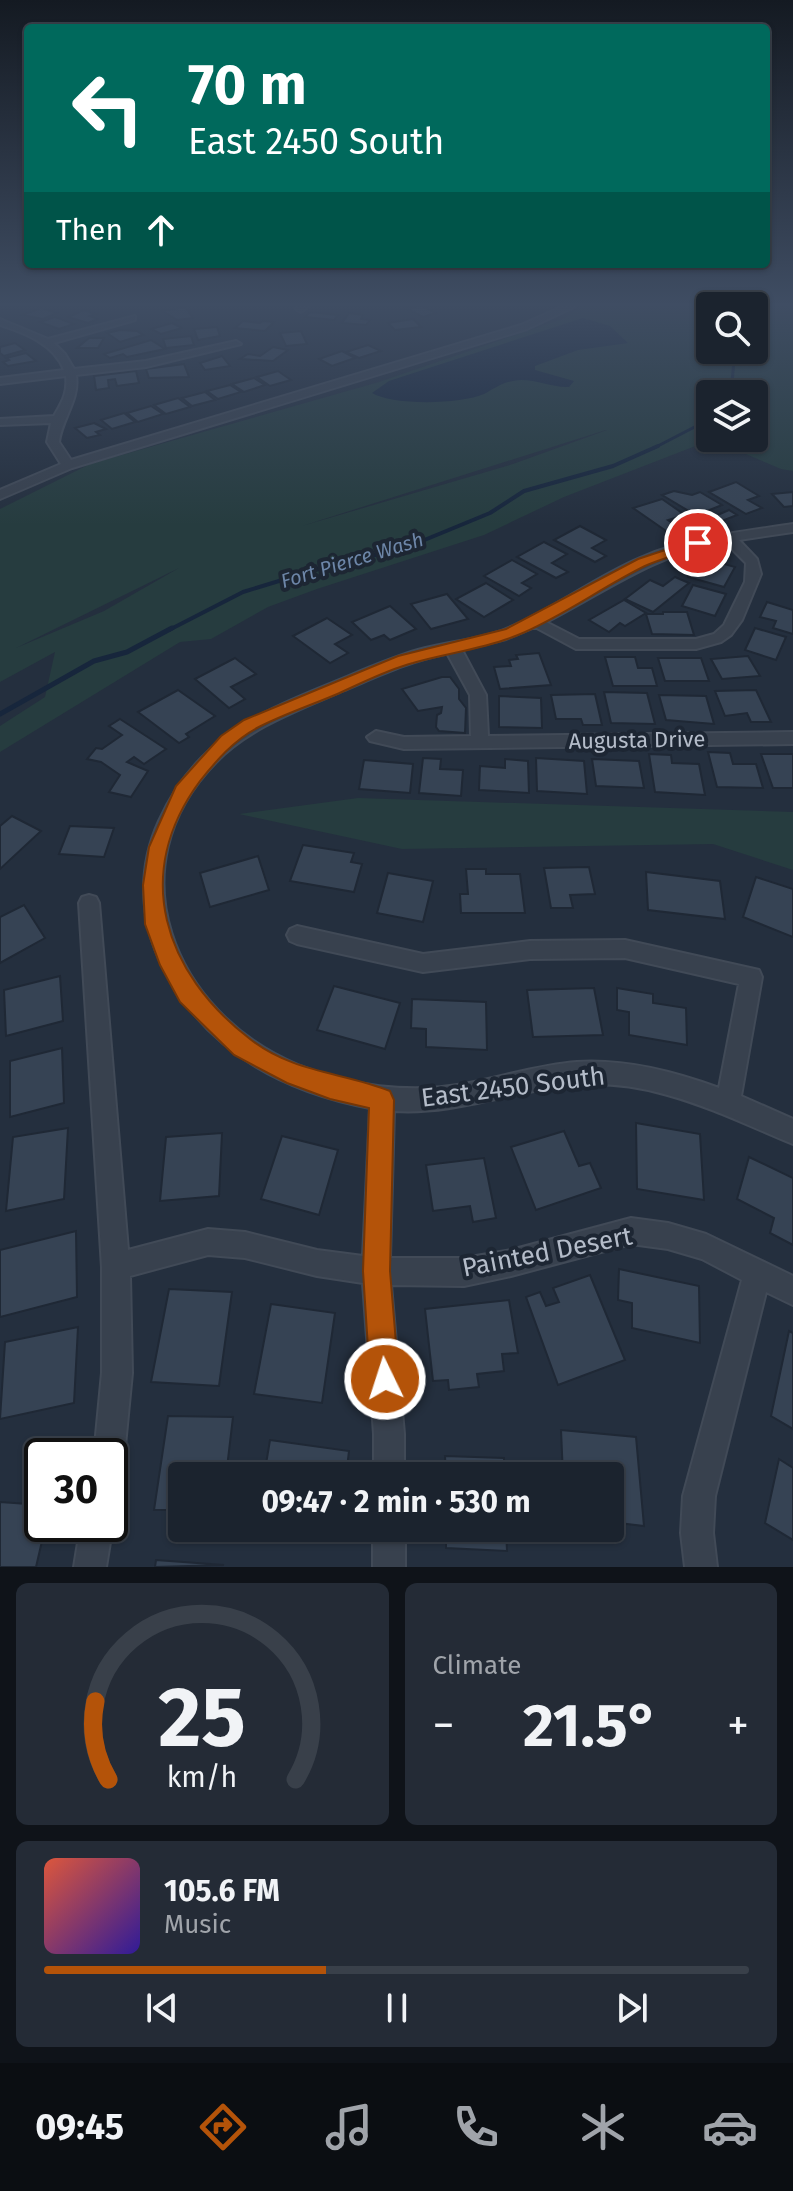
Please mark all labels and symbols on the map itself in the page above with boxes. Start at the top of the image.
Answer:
pin [664,509,732,577]
water label: Fort Pierce Wash [278,527,426,593]
street label: Augusta Drive [568,725,706,755]
street label: East 2450 South [419,1060,607,1114]
street label: Painted Desert [459,1220,635,1284]
position arrow [343,1337,427,1421]
speed limit sign: 30 [24,1438,128,1542]

